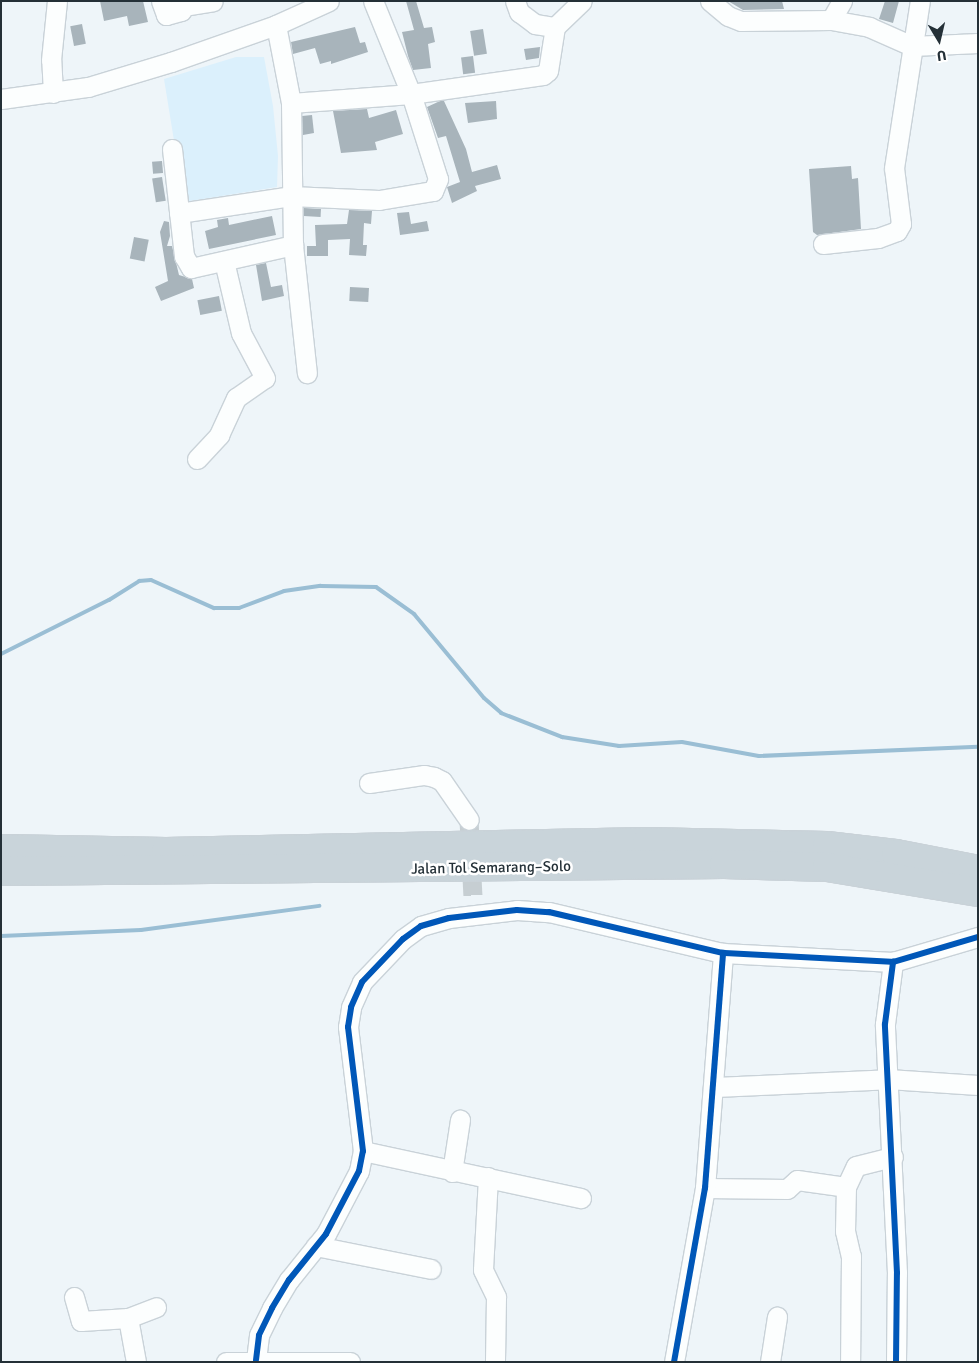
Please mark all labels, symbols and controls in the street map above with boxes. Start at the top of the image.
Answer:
north arrow [914,15,964,65]
text: U [935,46,947,64]
street label: Jalan Tol Semarang–Solo [411,858,571,878]

